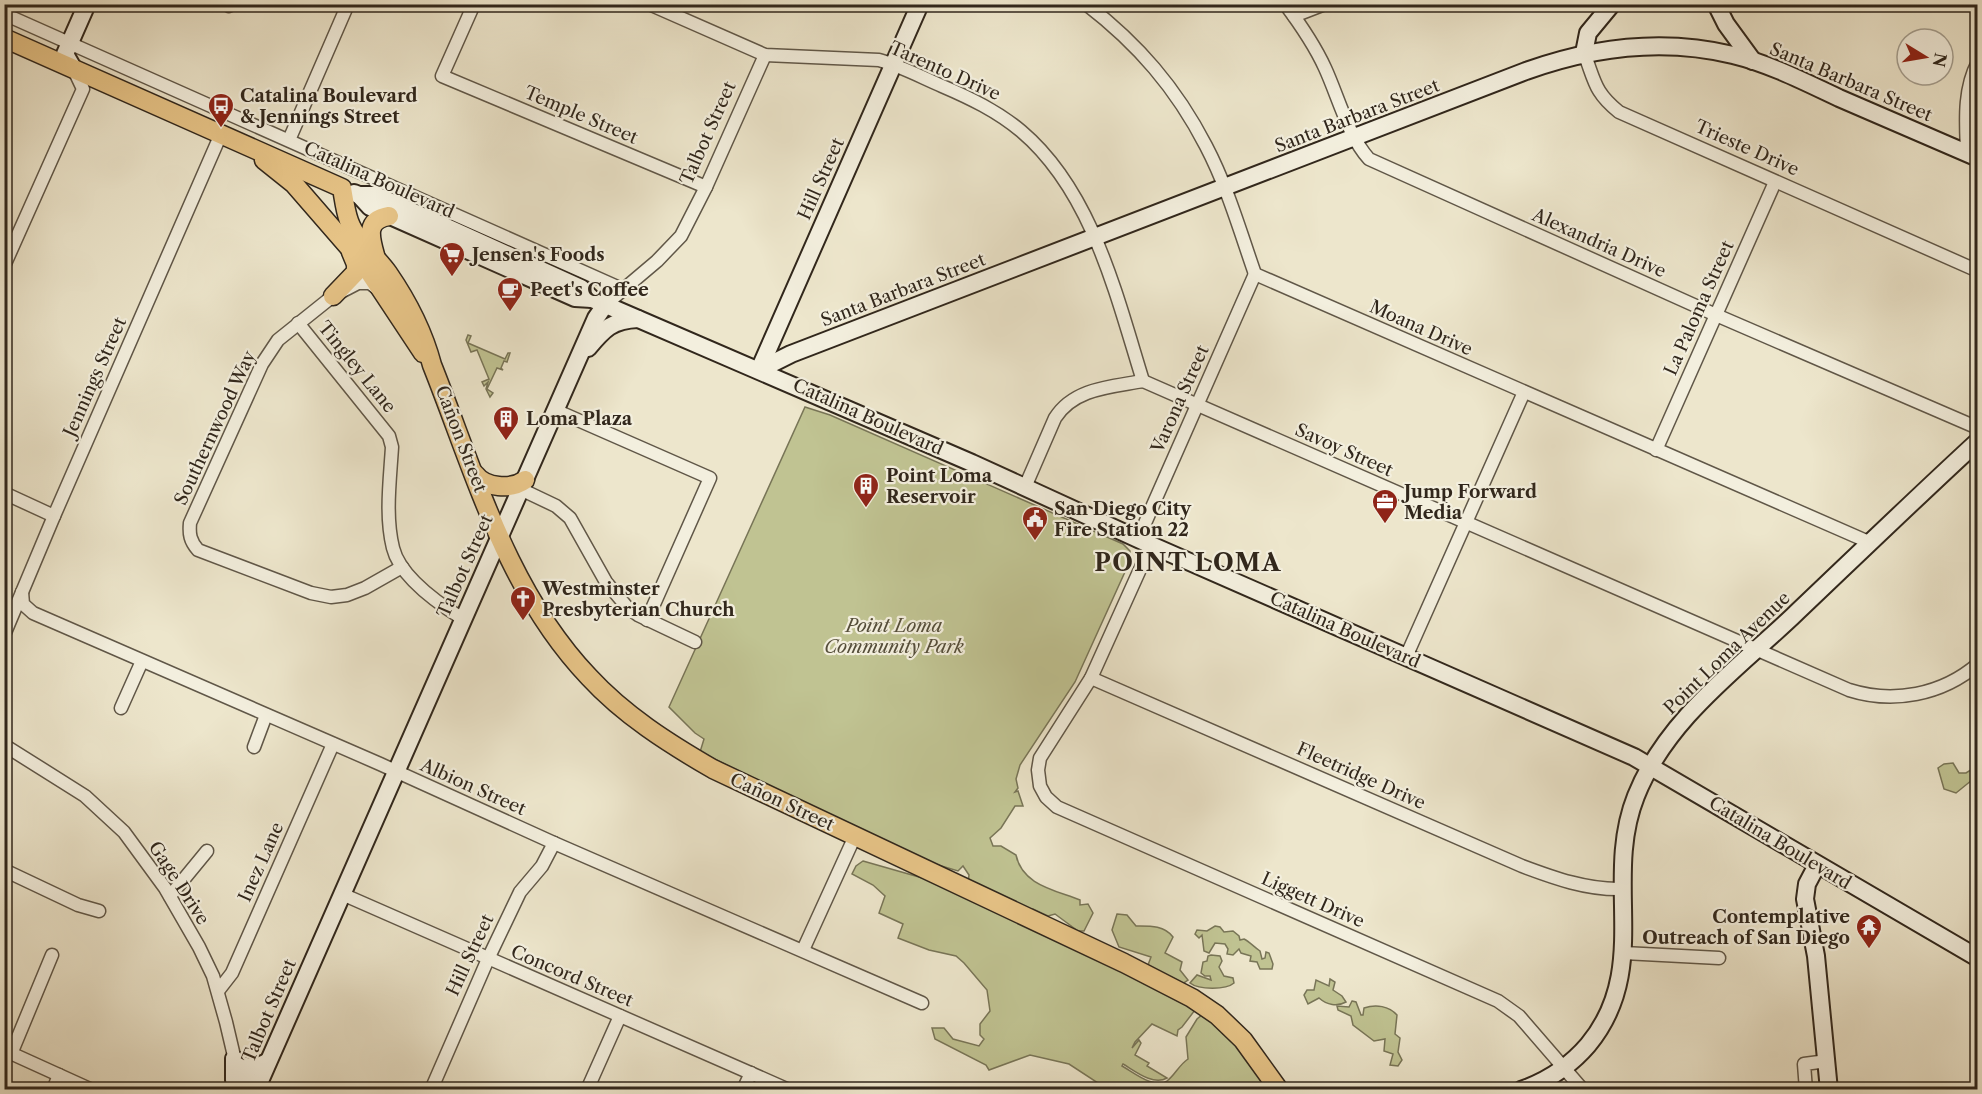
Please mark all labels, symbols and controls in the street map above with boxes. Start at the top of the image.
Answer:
north arrow [1895,27,1955,87]
street label: Tarento Drive [886,37,1004,105]
street label: Santa Barbara Street [1766,38,1936,126]
text: N [1929,51,1951,69]
street label: Santa Barbara Street [1272,74,1443,158]
street label: Talbot Street [675,77,741,188]
street label: Temple Street [521,81,642,149]
place label: Catalina Boulevard & Jennings Street [240,85,418,128]
bus stop icon: Catalina Boulevard & Jennings Street [206,91,236,129]
street label: Trieste Drive [1692,115,1802,181]
street label: Hill Street [793,134,849,223]
street label: Catalina Boulevard [300,137,458,223]
street label: Alexandria Drive [1528,203,1669,282]
street label: La Paloma Street [1659,237,1739,379]
supermarket icon: Jensen's Foods [437,240,467,278]
place label: Jensen's Foods [469,244,605,266]
street label: Santa Barbara Street [818,248,989,332]
cafe icon: Peet's Coffee [495,275,525,313]
place label: Peet's Coffee [530,279,649,301]
street label: Moana Drive [1366,295,1476,361]
street label: Jennings Street [58,313,131,443]
street label: Tingley Lane [313,317,401,417]
street label: Varona Street [1146,341,1214,457]
street label: Southernwood Way [170,346,261,509]
street label: Catalina Boulevard [789,374,947,460]
street label: Cañon Street [431,383,492,496]
building icon: Loma Plaza [491,404,521,442]
place label: Loma Plaza [526,408,633,430]
street label: Savoy Street [1292,419,1397,482]
place label: Point Loma Reservoir [886,465,993,508]
building icon: Point Loma Reservoir [851,471,881,509]
place label: Jump Forward Media [1401,481,1537,524]
office icon: Jump Forward Media [1370,487,1400,525]
place label: San Diego City Fire Station 22 [1054,498,1192,541]
public building icon: San Diego City Fire Station 22 [1020,504,1050,542]
street label: Talbot Street [432,510,498,621]
district label: POINT LOMA [1094,548,1282,577]
place label: Westminster Presbyterian Church [541,578,735,621]
church icon: Westminster Presbyterian Church [508,584,538,622]
street label: Catalina Boulevard [1266,587,1424,673]
street label: Point Loma Avenue [1659,587,1795,719]
park label: Point Loma Community Park [824,615,964,658]
street label: Fleetridge Drive [1293,738,1429,814]
street label: Albion Street [416,754,530,820]
street label: Cañon Street [726,768,838,836]
street label: Catalina Boulevard [1705,792,1855,894]
street label: Inez Lane [234,819,288,905]
street label: Gage Drive [144,837,214,929]
street label: Liggett Drive [1258,867,1368,933]
place label: Contemplative Outreach of San Diego [1642,906,1850,949]
street label: Hill Street [442,910,499,999]
temple icon: Contemplative Outreach of San Diego [1854,912,1884,950]
street label: Concord Street [508,940,637,1012]
street label: Talbot Street [237,955,301,1066]

